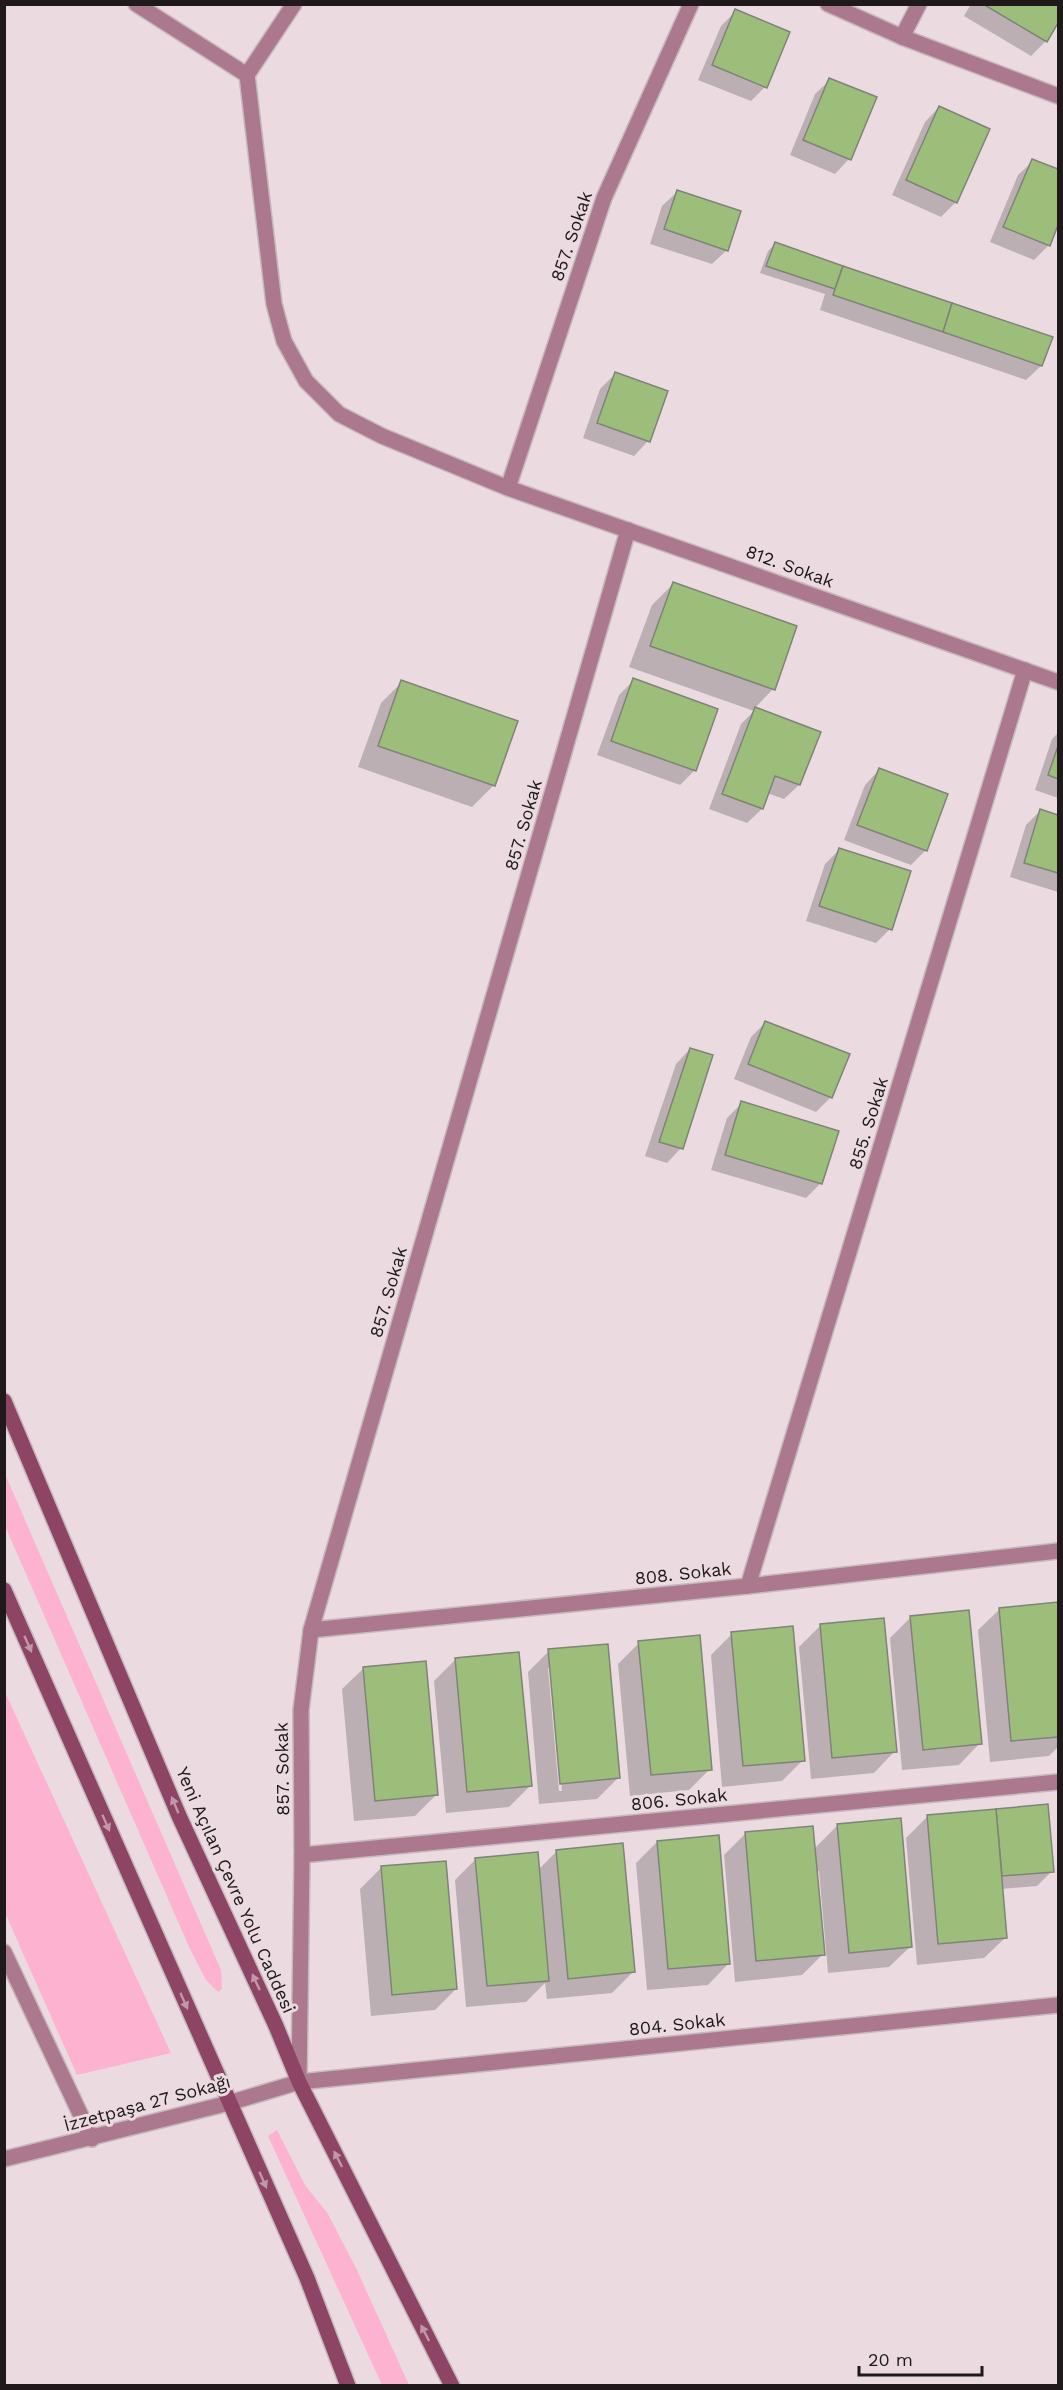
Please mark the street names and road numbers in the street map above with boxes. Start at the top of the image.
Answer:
street label: 857. Sokak [546,188,596,284]
street label: 812. Sokak [743,540,837,592]
street label: 857. Sokak [500,777,546,873]
street label: 855. Sokak [844,1074,892,1172]
street label: 857. Sokak [365,1244,411,1340]
street label: 808. Sokak [634,1557,732,1589]
street label: 857. Sokak [271,1722,293,1816]
street label: Yeni Açılan Çevre Yolu Caddesi [172,1764,300,2016]
street label: 806. Sokak [630,1783,728,1815]
street label: 804. Sokak [628,2008,726,2040]
street label: İzzetpaşa 27 Sokağı [61,2071,233,2135]

